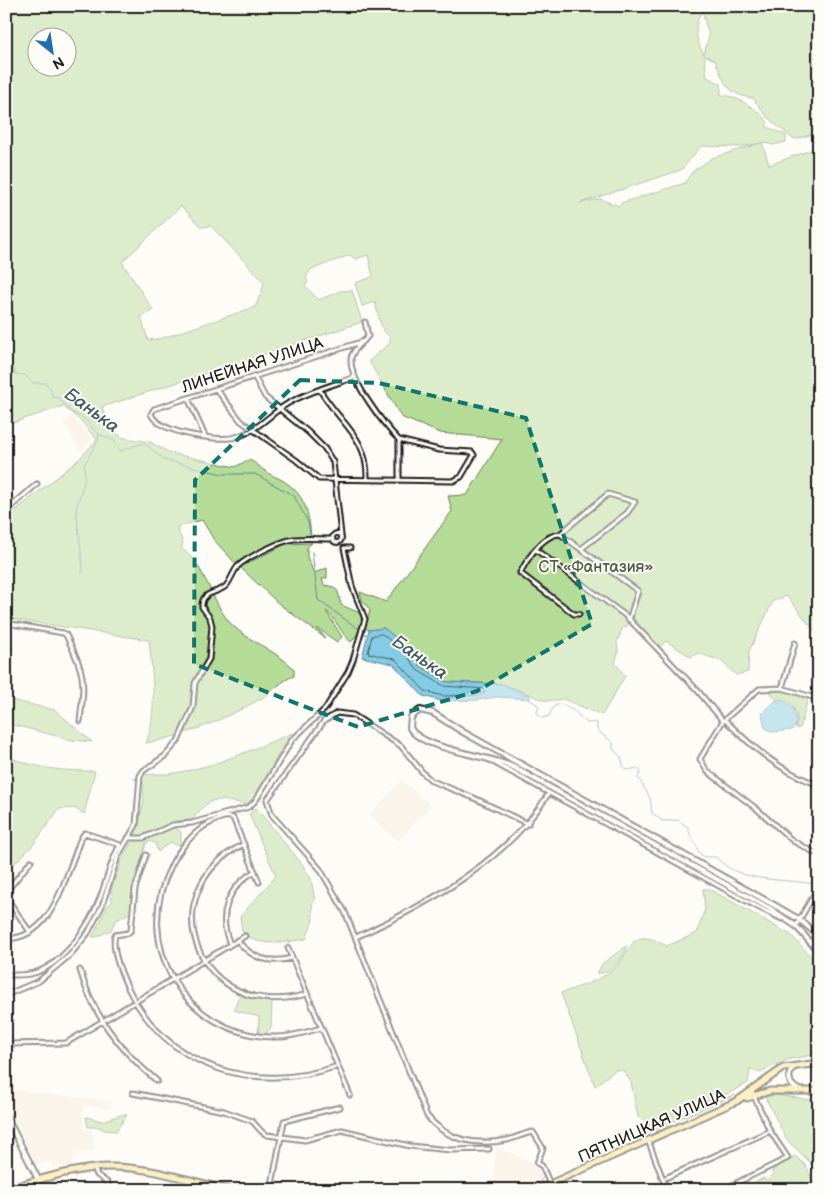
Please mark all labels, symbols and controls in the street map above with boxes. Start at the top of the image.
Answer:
north arrow [28,28,78,78]
text: N [49,53,67,73]
street label: ЛИНЕЙНАЯ УЛИЦА [178,333,326,398]
water label: Банька [60,384,123,437]
park label: СТ «Фантазия» [539,558,653,577]
water label: Банька [388,631,451,684]
street label: ПЯТНИЦКАЯ УЛИЦА [575,1085,728,1167]

